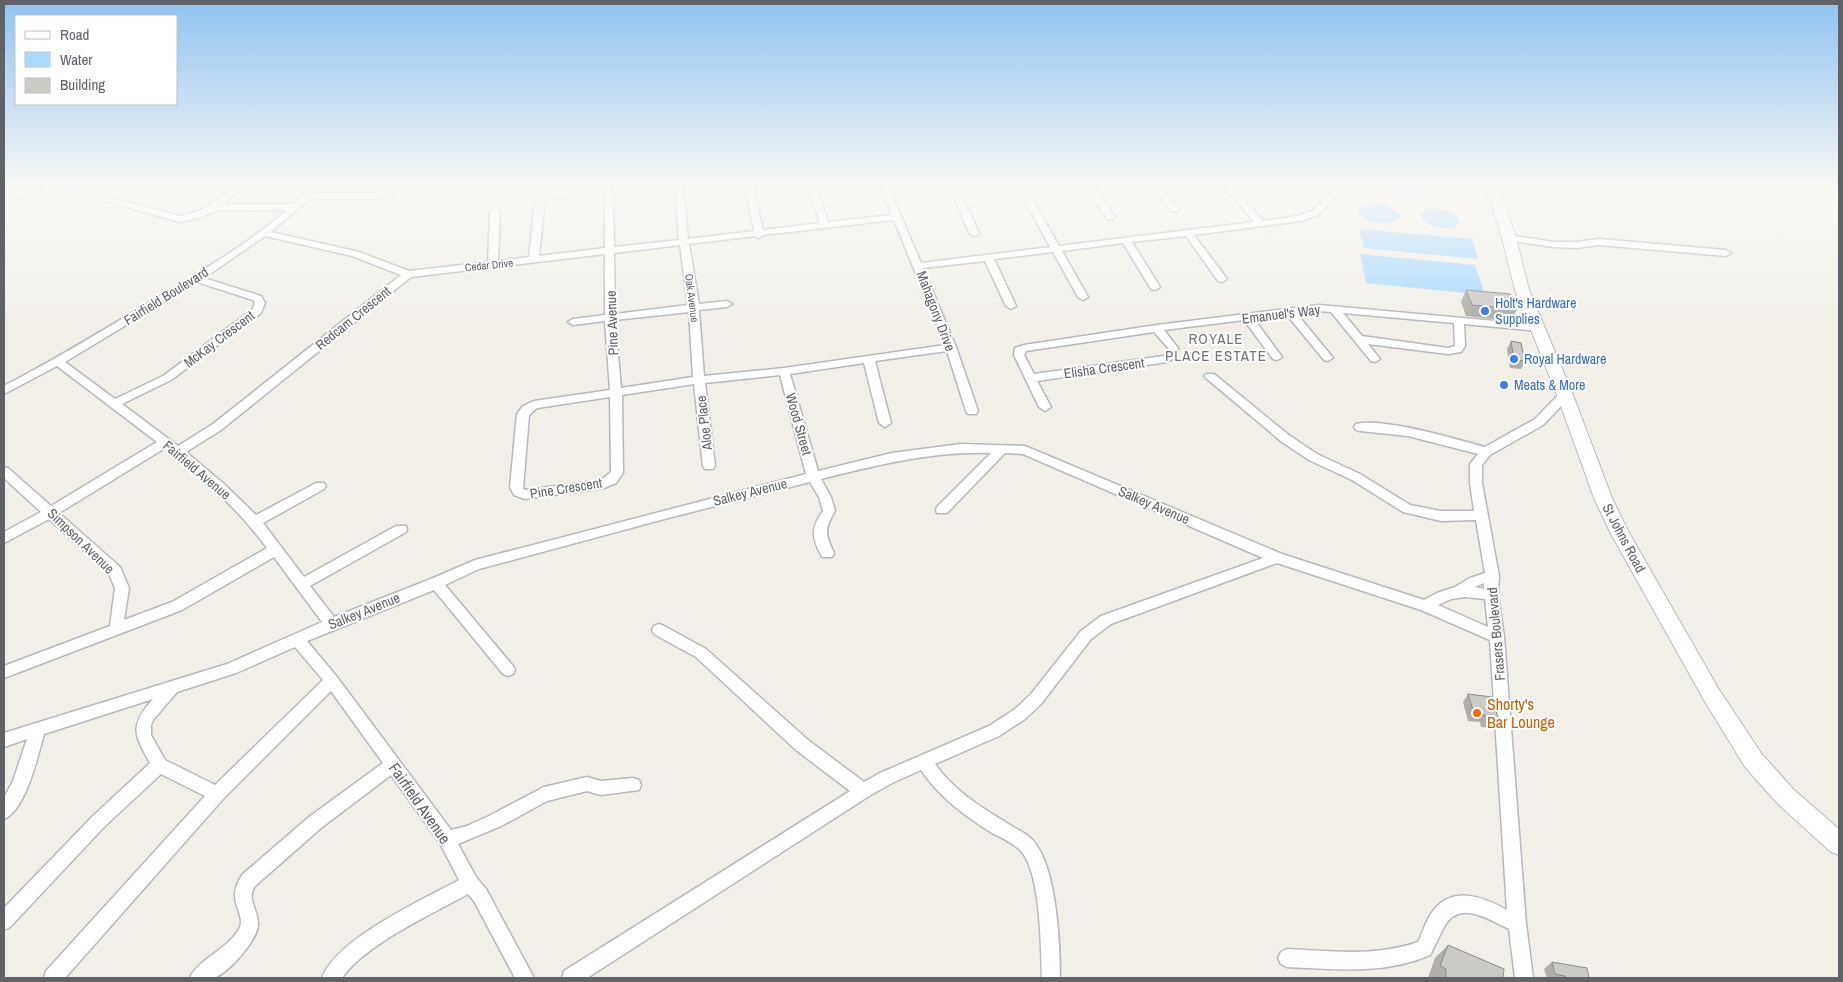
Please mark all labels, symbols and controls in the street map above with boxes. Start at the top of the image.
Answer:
legend [15,15,178,105]
text: Road [60,24,89,45]
text: Water [60,49,92,70]
text: Building [60,74,105,95]
street label: Cedar Drive [464,255,514,275]
street label: Fairfield Boulevard [120,263,212,329]
street label: Mahagony Drive [913,268,959,354]
street label: Oak Avenue [682,273,702,323]
street label: Redcam Crescent [312,282,394,354]
street label: Pine Avenue [602,290,622,356]
place label: Holt's Hardware Supplies [1495,294,1576,328]
street label: Emanuel's Way [1241,300,1322,328]
marker: Holt's Hardware Supplies [1479,305,1491,317]
street label: McKay Crescent [180,306,258,372]
district label: ROYALE PLACE ESTATE [1165,328,1267,366]
place label: Royal Hardware [1524,350,1606,368]
street label: Elisha Crescent [1063,353,1145,383]
marker: Royal Hardware [1508,353,1520,365]
place label: Meats & More [1514,376,1585,394]
marker: Meats & More [1498,379,1510,391]
street label: Wood Street [782,391,816,457]
street label: Aloe Place [692,395,716,452]
street label: Fairfield Avenue [159,436,235,504]
street label: Pine Crescent [529,473,603,503]
street label: Salkey Avenue [711,474,789,510]
street label: Salkey Avenue [1116,482,1192,528]
street label: St Johns Road [1598,501,1650,575]
street label: Simpson Avenue [44,504,118,578]
street label: Frasers Boulevard [1483,586,1509,682]
street label: Salkey Avenue [326,588,402,634]
place label: Shorty's Bar Lounge [1487,693,1555,733]
marker: Shorty's Bar Lounge [1471,707,1483,719]
street label: Fairfield Avenue [384,758,456,848]

